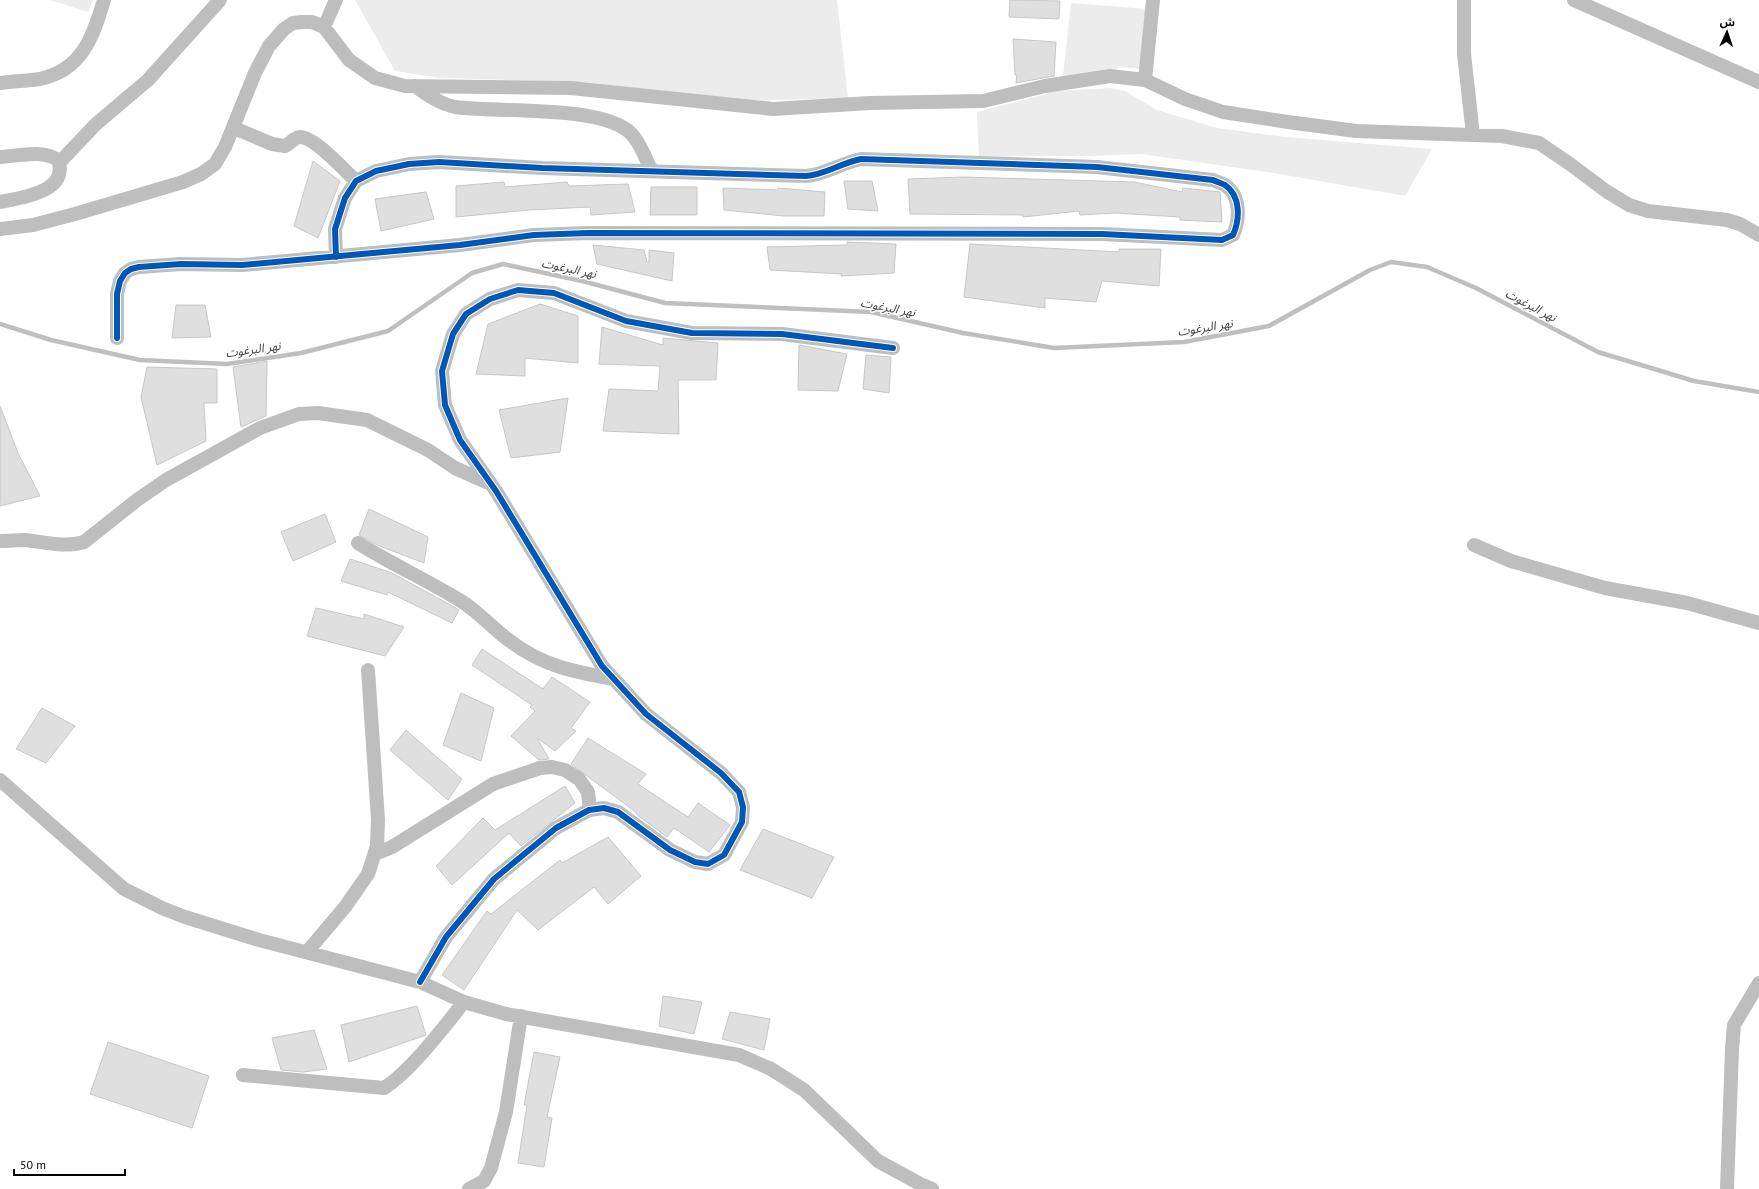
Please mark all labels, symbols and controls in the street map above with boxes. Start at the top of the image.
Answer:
north arrow [1707,12,1747,52]
text: ش [1720,15,1735,29]
water label: نهر البرغوت [540,255,599,281]
water label: نهر البرغوت [1503,285,1560,325]
water label: نهر البرغوت [859,294,918,320]
water label: نهر البرغوت [1176,315,1235,339]
water label: نهر البرغوت [225,338,283,360]
scale bar [14,1151,125,1177]
text: 50 m [20,1157,46,1172]

